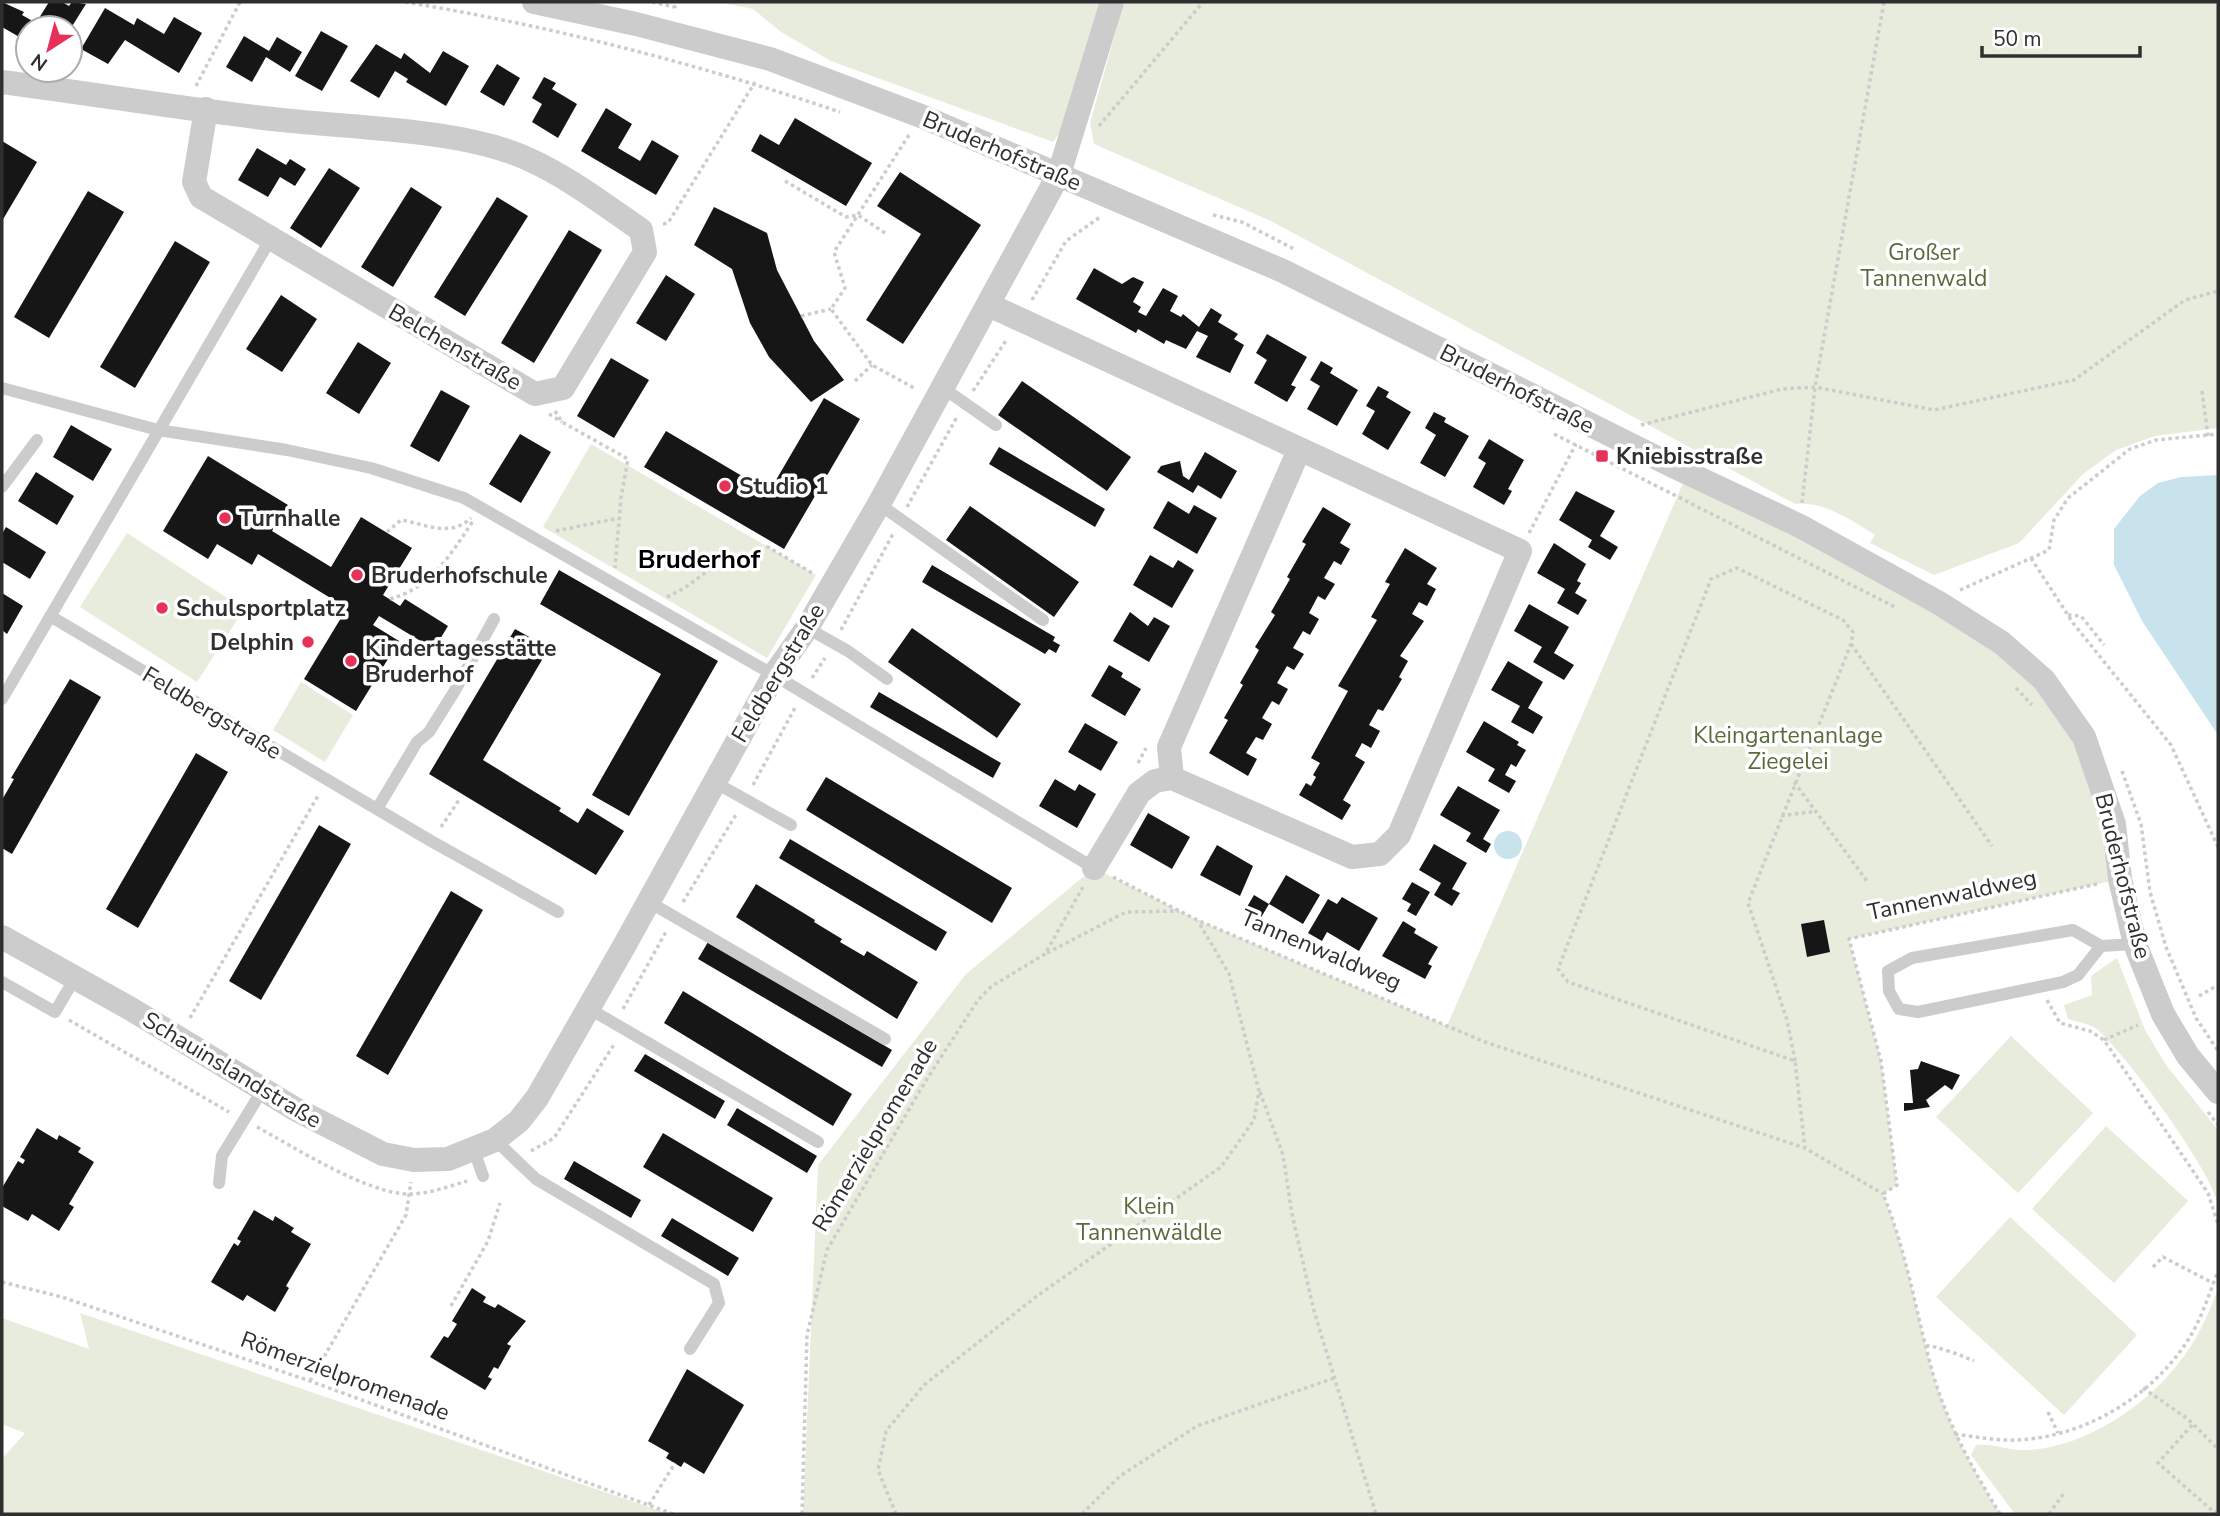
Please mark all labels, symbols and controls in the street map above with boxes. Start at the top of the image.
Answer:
north arrow [14,14,84,84]
scale bar [1982,14,2140,58]
text: 50 m [1993,25,2042,53]
text: N [26,47,53,77]
street label: Bruderhofstraße [918,104,1086,198]
park label: Großer Tannenwald [1861,237,1988,294]
street label: Belchenstraße [383,296,527,398]
street label: Bruderhofstraße [1434,337,1600,441]
place label: Kniebisstraße [1616,441,1763,472]
marker: Kniebisstraße [1594,448,1610,464]
place label: Studio 1 [739,471,828,502]
marker: Studio 1 [717,478,733,494]
place label: Turnhalle [239,503,340,534]
marker: Turnhalle [217,510,233,526]
district label: Bruderhof [638,542,761,577]
place label: Bruderhofschule [371,560,548,591]
marker: Bruderhofschule [349,567,365,583]
place label: Schulsportplatz [176,593,346,624]
street label: Feldbergstraße [724,598,832,748]
marker: Schulsportplatz [154,600,170,616]
place label: Delphin [210,627,294,658]
place label: Kindertagesstätte Bruderhof [365,633,556,690]
marker: Delphin [300,634,316,650]
marker: Kindertagesstätte Bruderhof [343,653,359,669]
street label: Feldbergstraße [137,659,287,767]
park label: Kleingartenanlage Ziegelei [1693,720,1883,777]
street label: Bruderhofstraße [2087,790,2159,962]
street label: Tannenwaldweg [1865,862,2039,928]
street label: Tannenwaldweg [1236,902,1406,998]
street label: Schauinslandstraße [137,1004,327,1136]
street label: Römerzielpromenade [805,1033,945,1237]
park label: Klein Tannenwäldle [1076,1191,1222,1248]
street label: Römerzielpromenade [236,1324,454,1428]

